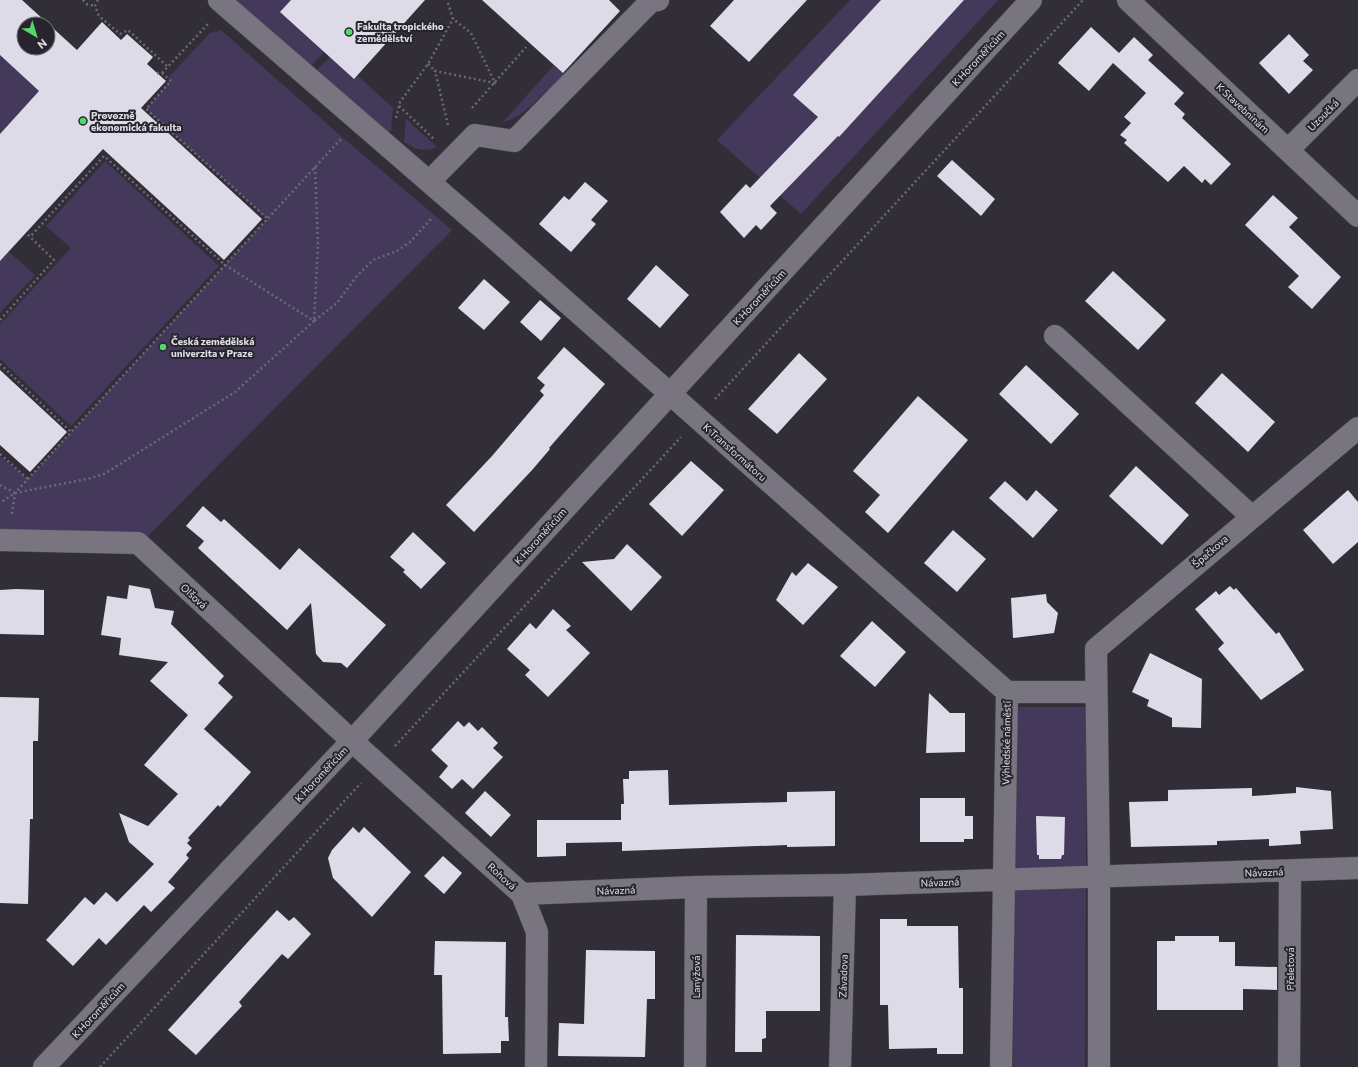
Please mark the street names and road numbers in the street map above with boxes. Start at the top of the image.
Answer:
street label: K Horoměřicům [949,28,1007,88]
street label: K Stavebninám [1214,81,1272,135]
street label: Uzoučká [1305,97,1341,133]
street label: K Horoměřicům [730,267,788,327]
street label: K Transformátoru [701,421,769,483]
street label: K Horoměřicům [512,505,568,567]
street label: Špačkova [1190,532,1230,570]
street label: Olšová [178,581,210,611]
street label: Výhledské náměstí [999,700,1013,785]
street label: K Horoměřicům [292,744,350,804]
street label: Rohová [485,860,519,892]
street label: Návazná [1244,865,1284,879]
street label: Návazná [920,875,960,889]
street label: Návazná [596,883,636,897]
street label: Přeletová [1284,947,1296,991]
street label: Závadova [836,954,850,998]
street label: Lanýžová [690,956,702,998]
street label: K Horoměřicům [69,980,127,1040]

